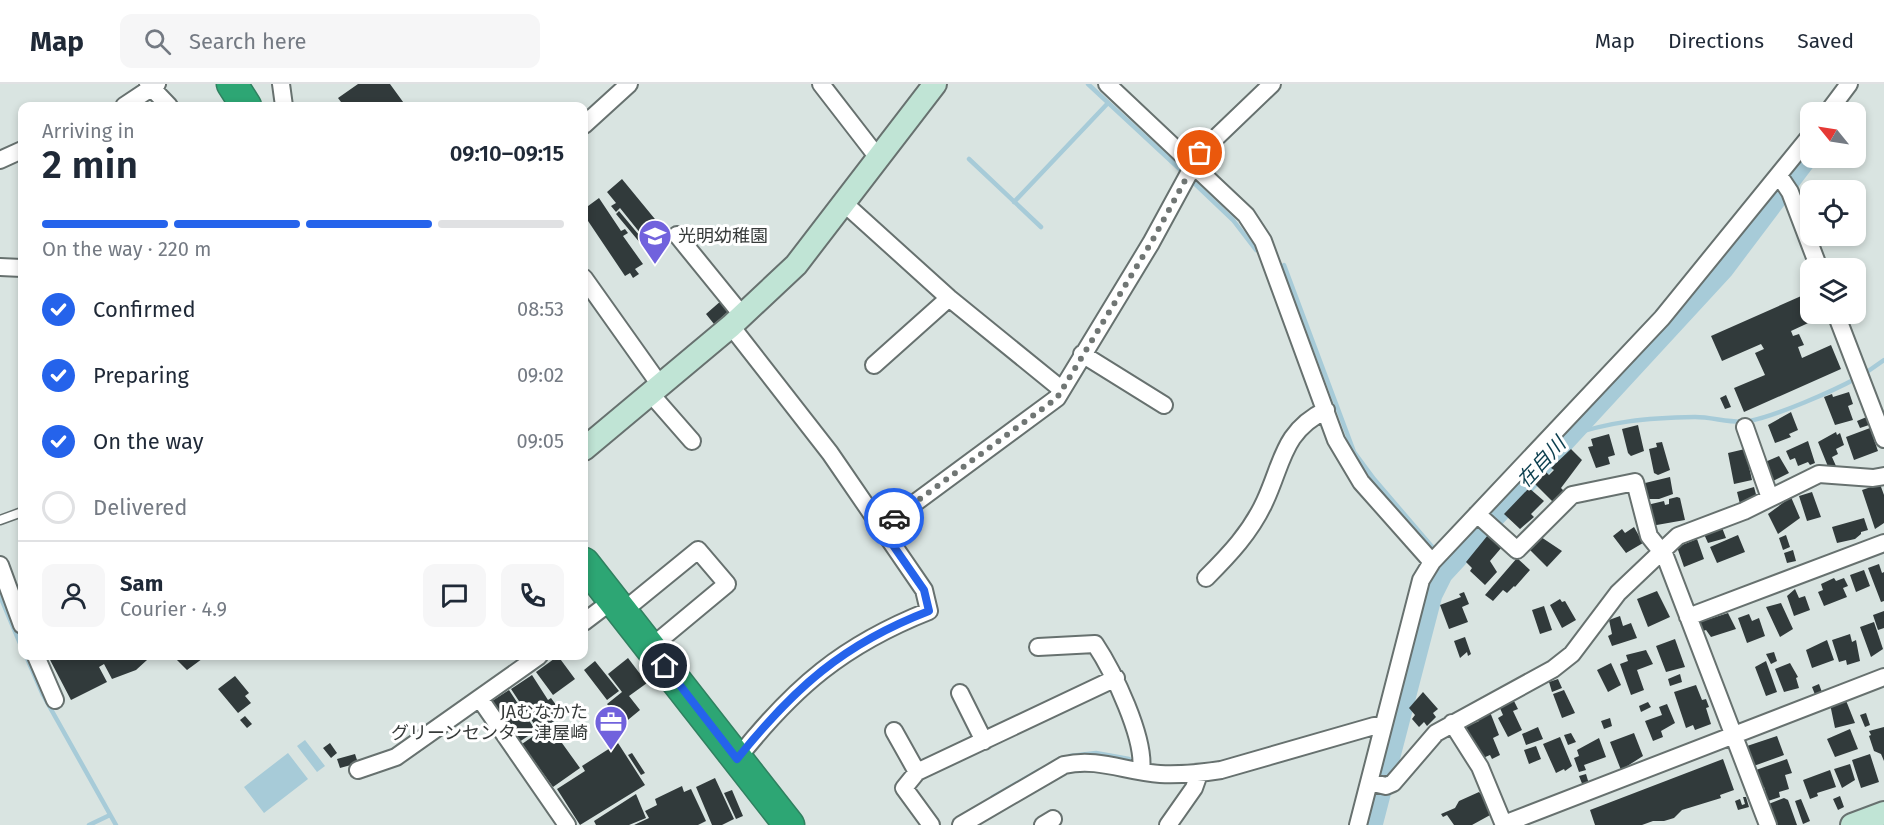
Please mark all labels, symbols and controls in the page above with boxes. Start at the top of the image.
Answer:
search box [120,14,540,68]
text: Map [30,25,84,58]
icon: search [141,25,174,58]
text: Search here [189,28,307,55]
text: Map [1595,28,1635,54]
text: Directions [1668,28,1764,54]
text: Saved [1797,28,1854,54]
north arrow [1800,102,1866,168]
map controls [1800,102,1866,324]
text: Arriving in [42,119,135,143]
pin [1174,127,1225,178]
icon: bag [1183,136,1216,169]
text: 09:10–09:15 [450,140,564,167]
text: 2 min [42,142,138,188]
button: locate [1800,180,1866,246]
school or university icon: 光明幼稚園 [637,218,673,265]
place label: 光明幼稚園 [678,225,768,247]
text: On the way · 220 m [42,237,211,261]
button: layers [1800,258,1866,324]
icon: check [42,293,75,326]
text: Confirmed [93,296,196,323]
text: 08:53 [517,297,564,321]
icon: check [42,359,75,392]
text: Preparing [93,362,189,389]
text: 09:02 [517,363,564,387]
icon: check [42,425,75,458]
text: On the way [93,428,204,455]
text: 09:05 [517,429,564,453]
water label: 在自川 [1512,430,1572,492]
courier [864,488,924,548]
text: Delivered [93,494,188,521]
icon: car [878,502,911,535]
button: person [42,564,105,627]
button: chat [423,564,486,627]
button: phone [501,564,564,627]
text: Sam [120,570,163,597]
text: Courier · 4.9 [120,597,227,621]
pin [639,640,690,691]
icon: home [648,649,681,682]
place label: JAむなかた グリーンセンター津屋崎 [391,701,588,744]
office icon: JAむなかた グリーンセンター津屋崎 [593,704,629,751]

